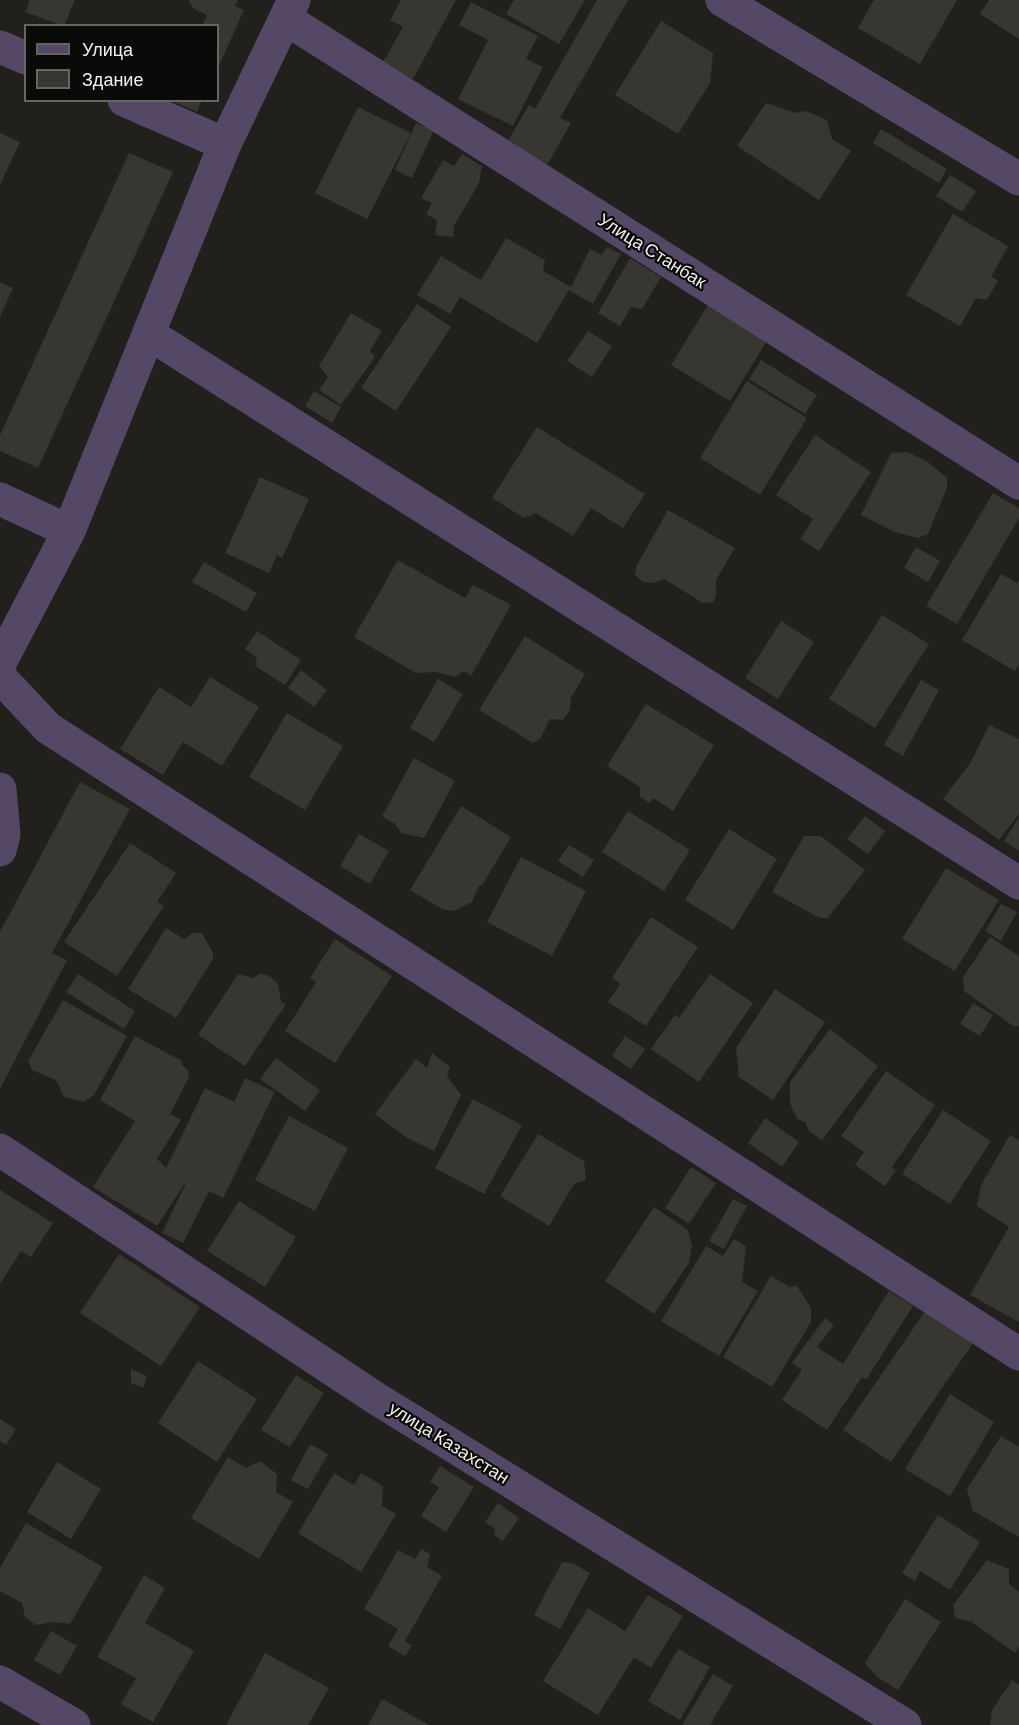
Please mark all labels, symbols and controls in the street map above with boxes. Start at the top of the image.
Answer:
legend [24,24,219,102]
text: Улица [82,38,133,60]
text: Здание [82,68,143,90]
street label: Улица Станбак [594,209,710,293]
street label: улица Казахстан [385,1397,513,1489]

